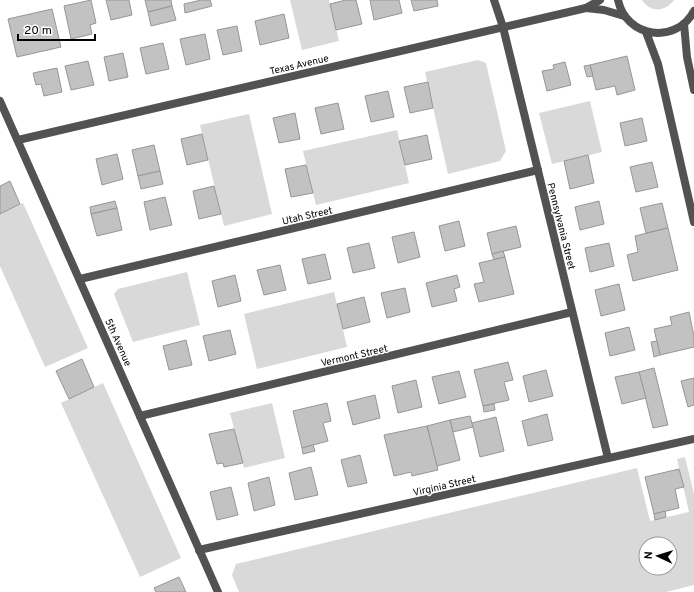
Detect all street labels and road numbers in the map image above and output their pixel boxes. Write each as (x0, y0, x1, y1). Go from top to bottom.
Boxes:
street label: Texas Avenue (269, 52, 330, 79)
street label: Pennsylvania Street (543, 181, 578, 271)
street label: Utah Street (281, 204, 334, 229)
street label: 5th Avenue (101, 317, 134, 368)
street label: Vermont Street (320, 342, 389, 370)
street label: Virginia Street (412, 473, 477, 500)

